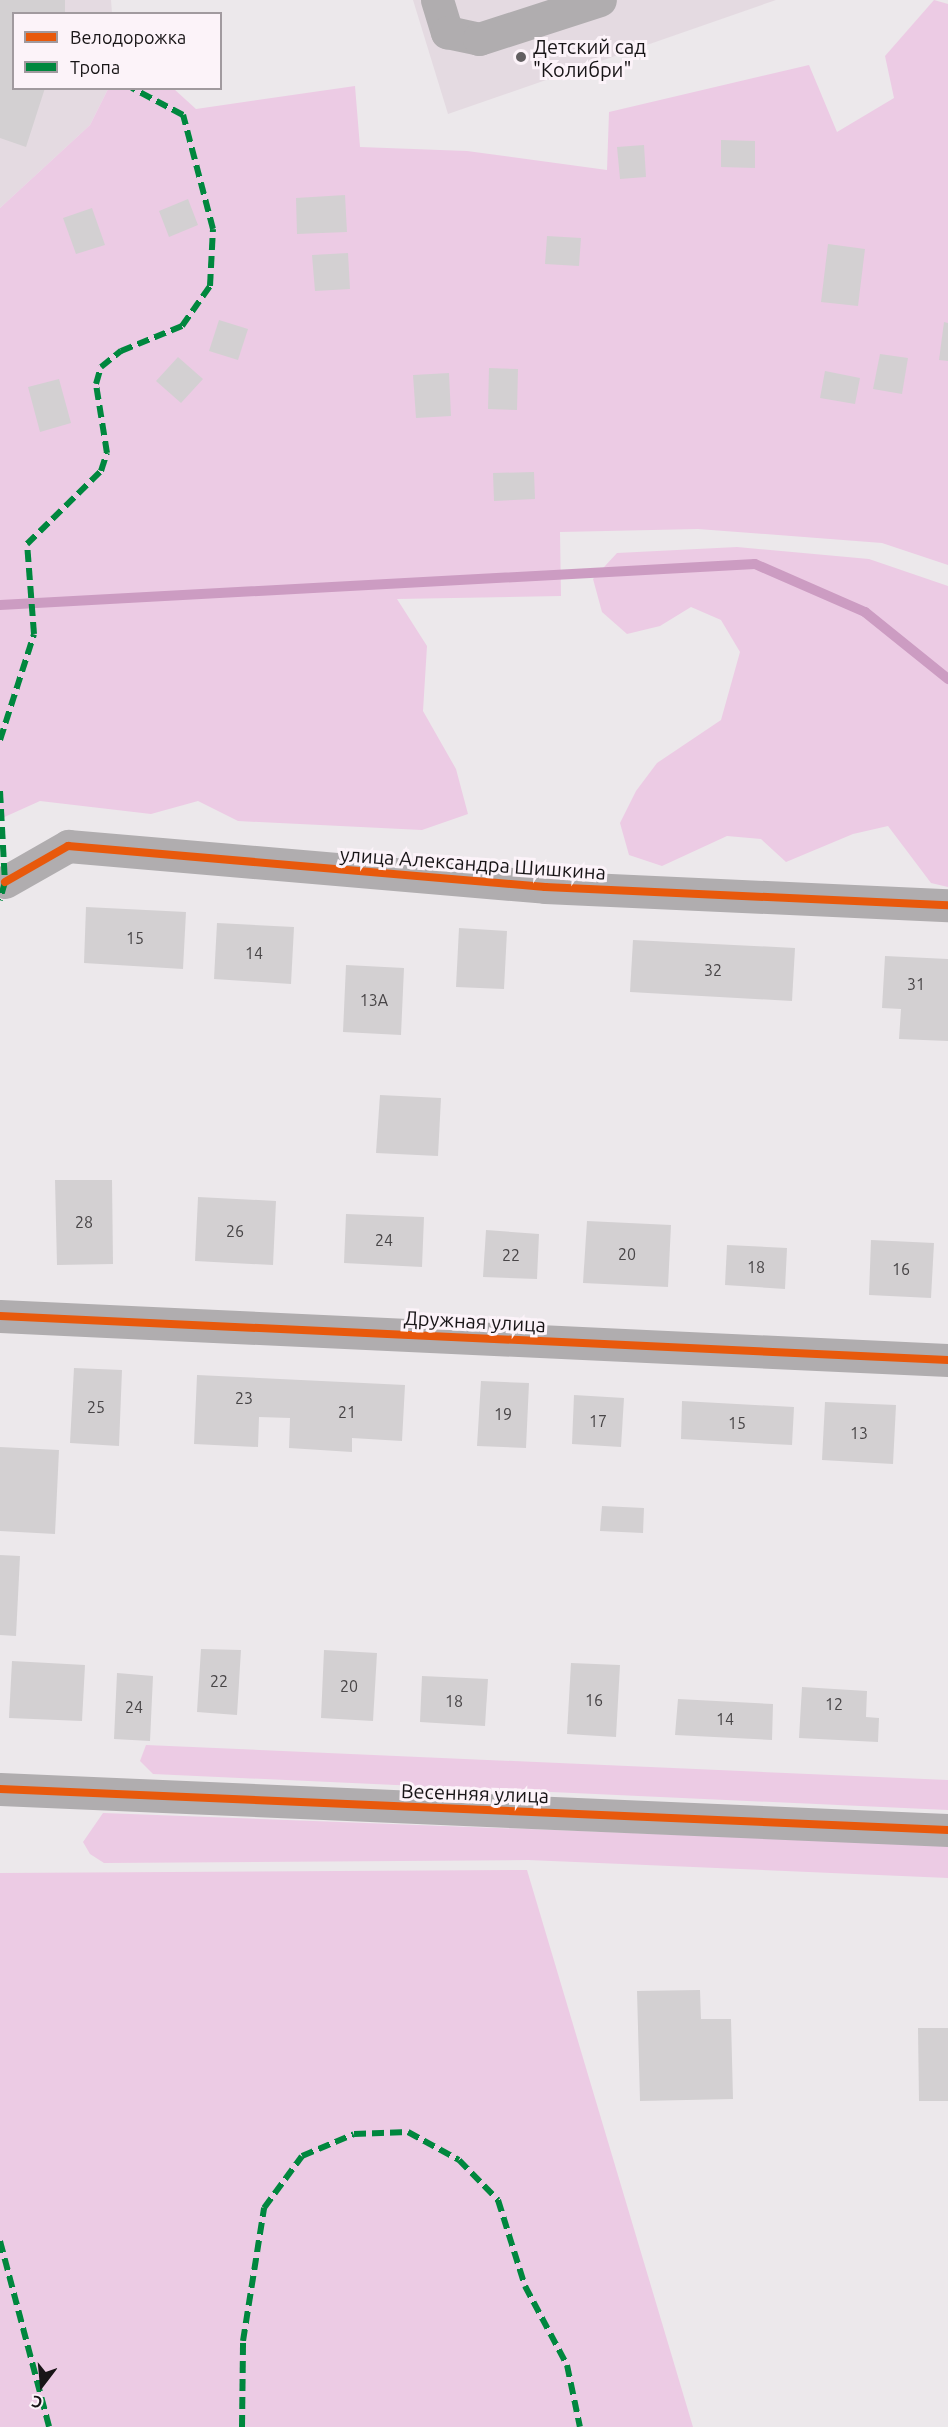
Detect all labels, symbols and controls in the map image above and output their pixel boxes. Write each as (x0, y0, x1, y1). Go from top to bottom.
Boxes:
legend (12, 12, 222, 90)
text: Велодорожка (70, 27, 186, 47)
place label: Детский сад "Колибри" (533, 34, 646, 81)
marker: Детский сад "Колибри" (514, 50, 528, 64)
text: Тропа (70, 57, 120, 77)
street label: улица Александра Шишкина (339, 842, 607, 884)
house number: 15 (126, 928, 144, 948)
house number: 14 (245, 943, 263, 963)
house number: 32 (704, 960, 722, 980)
house number: 31 (907, 974, 925, 994)
house number: 13А (360, 990, 388, 1010)
house number: 28 (75, 1212, 93, 1232)
house number: 26 (226, 1221, 244, 1241)
house number: 24 (375, 1230, 393, 1250)
house number: 20 (618, 1244, 636, 1264)
house number: 22 (502, 1245, 520, 1265)
house number: 18 (747, 1257, 765, 1277)
house number: 16 (892, 1259, 910, 1279)
street label: Дружная улица (403, 1305, 547, 1337)
house number: 23 (235, 1388, 253, 1408)
house number: 25 (87, 1397, 105, 1417)
house number: 21 (338, 1402, 356, 1422)
house number: 19 (494, 1404, 512, 1424)
house number: 17 (589, 1411, 607, 1431)
house number: 15 (728, 1413, 746, 1433)
house number: 13 (850, 1423, 868, 1443)
house number: 22 (210, 1671, 228, 1691)
house number: 20 (340, 1676, 358, 1696)
house number: 16 (585, 1690, 603, 1710)
house number: 18 (445, 1691, 463, 1711)
house number: 12 (825, 1694, 843, 1714)
house number: 24 (125, 1697, 143, 1717)
house number: 14 (716, 1709, 734, 1729)
street label: Весенняя улица (400, 1778, 550, 1808)
north arrow (12, 2355, 72, 2415)
text: С (30, 2392, 44, 2412)

